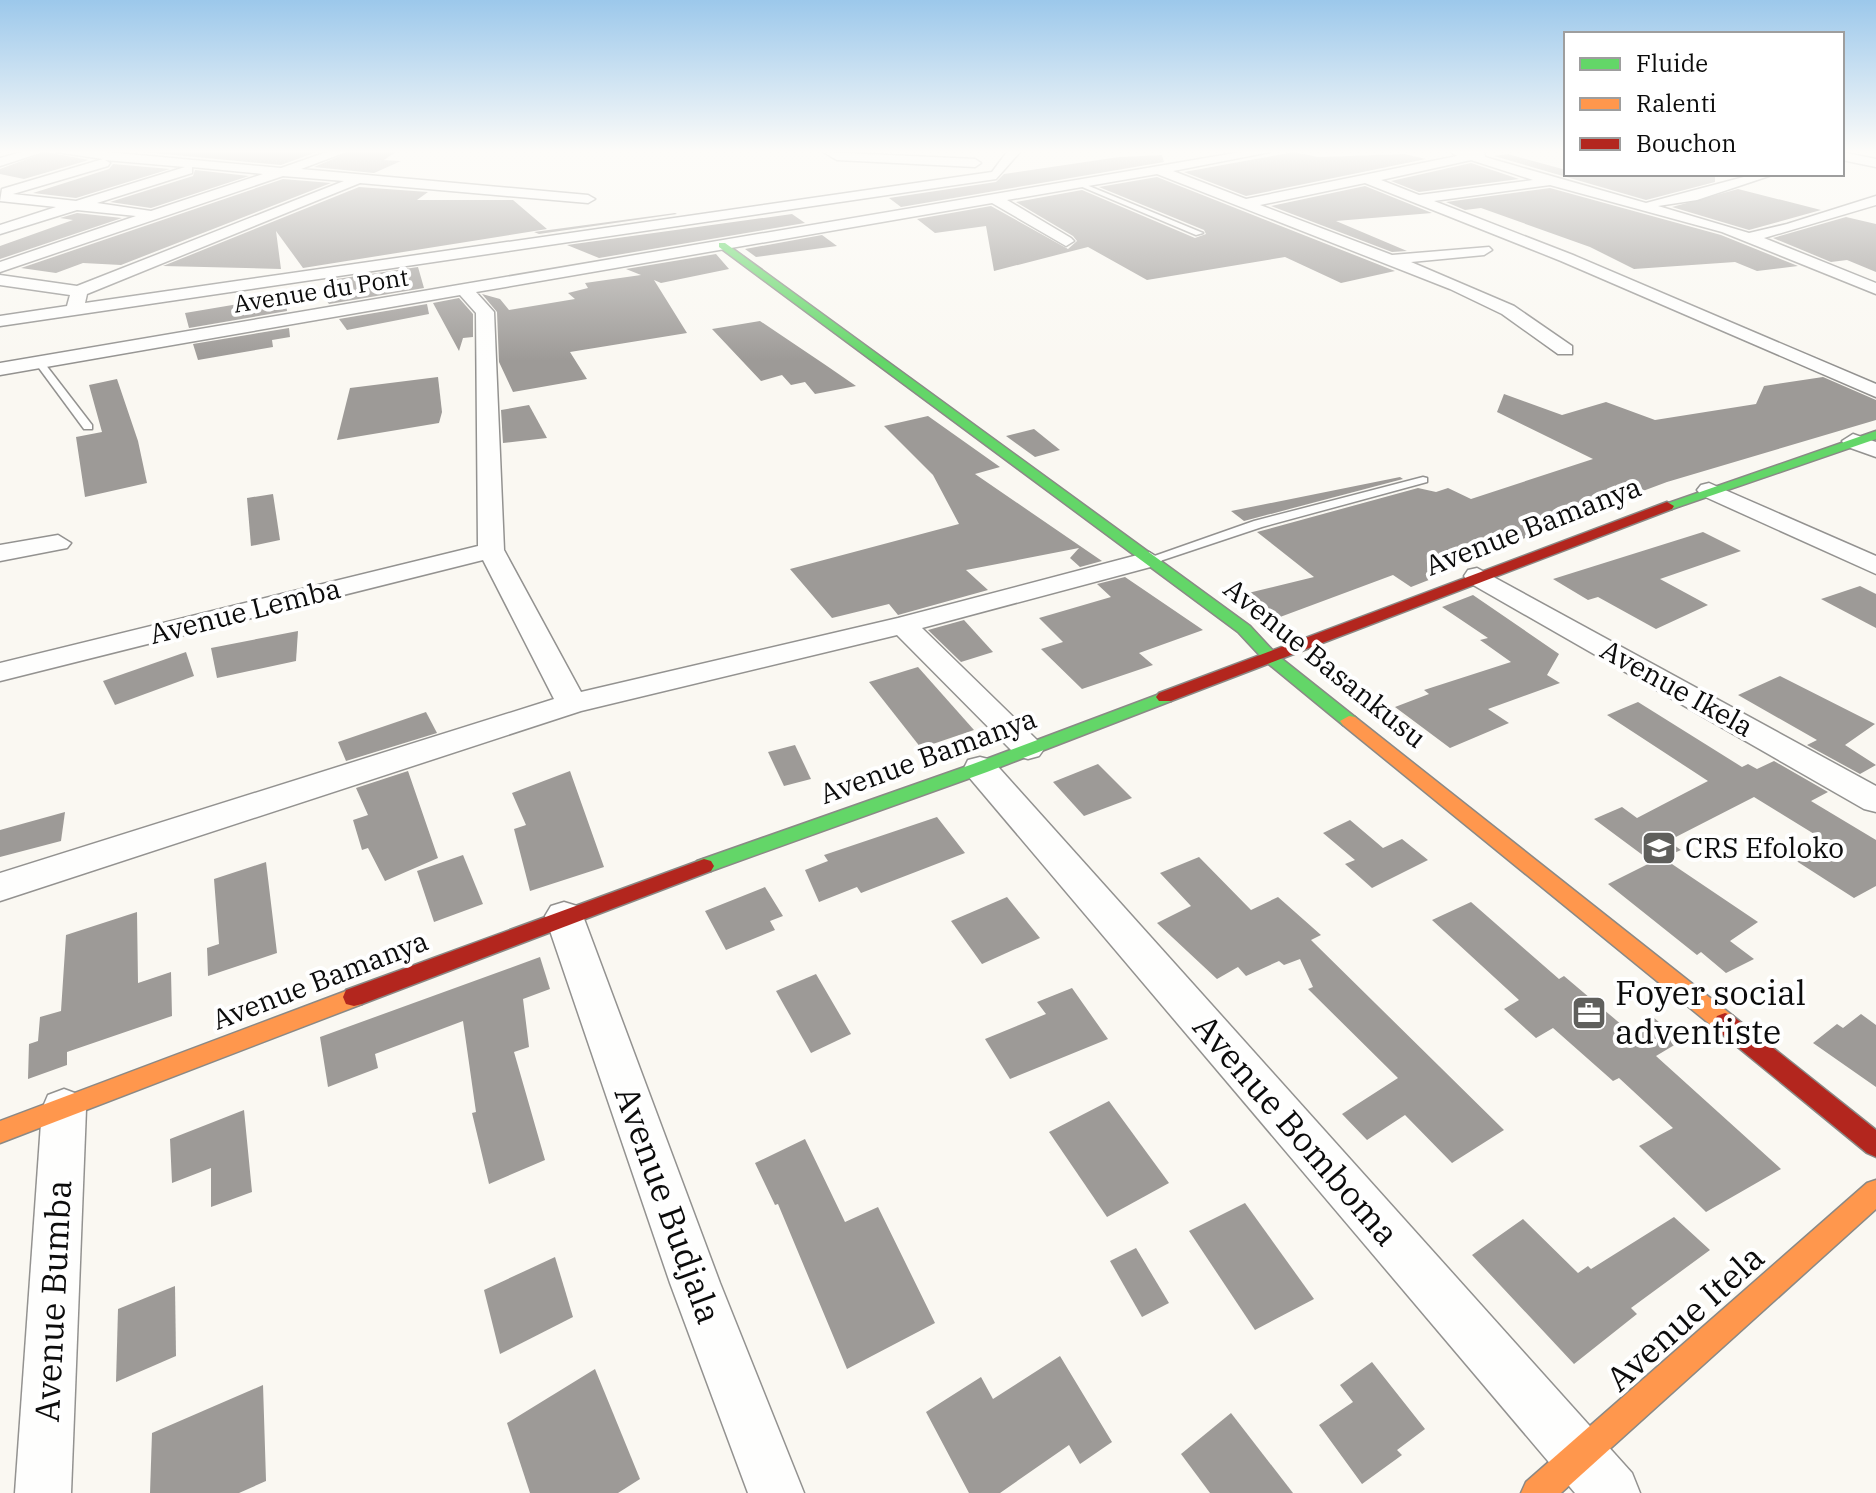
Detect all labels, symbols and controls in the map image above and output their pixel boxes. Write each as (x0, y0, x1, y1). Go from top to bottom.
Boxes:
legend (1564, 32, 1844, 176)
text: Fluide (1636, 47, 1708, 79)
text: Ralenti (1636, 87, 1717, 119)
text: Bouchon (1636, 127, 1737, 159)
street label: Avenue du Pont (231, 260, 411, 320)
street label: Avenue Bamanya (1420, 467, 1646, 584)
street label: Avenue Lemba (146, 569, 344, 652)
street label: Avenue Basankusu (1216, 570, 1434, 756)
street label: Avenue Ikela (1594, 630, 1760, 745)
street label: Avenue Bamanya (814, 699, 1041, 812)
school or university icon: CRS Efoloko (1640, 829, 1678, 867)
place label: CRS Efoloko (1685, 829, 1844, 866)
street label: Avenue Bamanya (207, 921, 433, 1038)
place label: Foyer social adventiste (1615, 970, 1806, 1053)
office icon: Foyer social adventiste (1570, 994, 1608, 1032)
street label: Avenue Bomboma (1184, 1005, 1409, 1254)
street label: Avenue Budjala (606, 1080, 732, 1329)
street label: Avenue Bumba (24, 1179, 80, 1423)
street label: Avenue Itela (1596, 1235, 1773, 1400)

